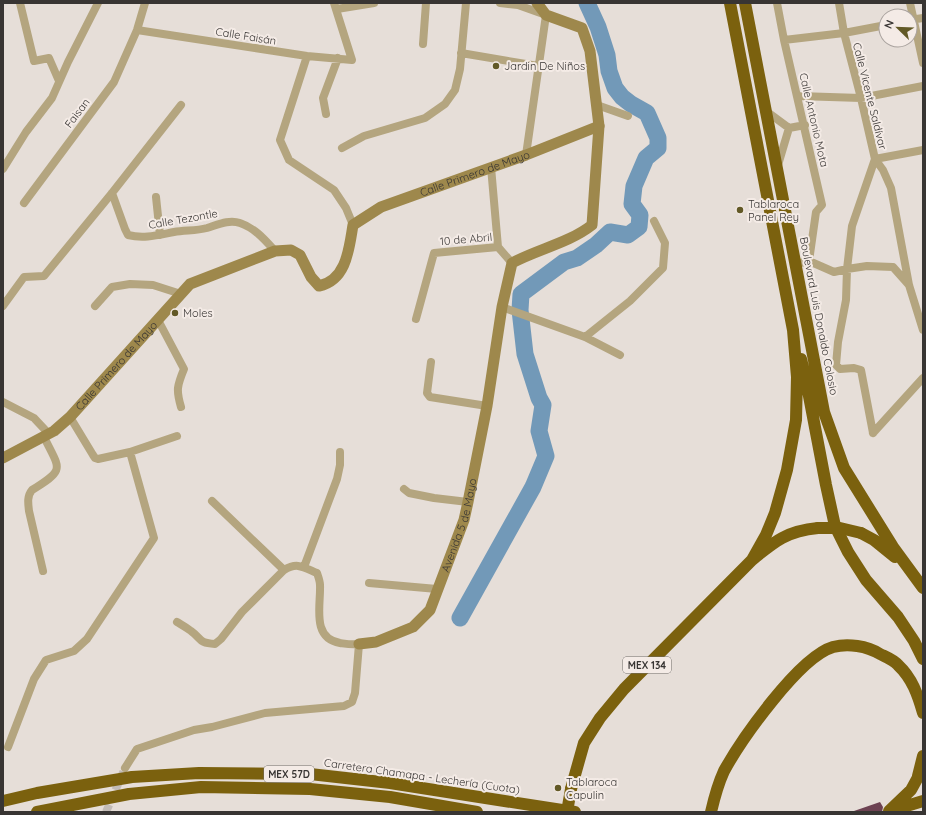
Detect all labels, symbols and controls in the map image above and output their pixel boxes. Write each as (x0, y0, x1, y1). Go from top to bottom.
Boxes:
north arrow (878, 8, 918, 48)
text: N (881, 18, 897, 31)
street label: Calle Faisán (215, 24, 277, 48)
street label: Calle Vicente Saldívar (850, 41, 890, 152)
place label: Jardin De Niños (504, 59, 585, 73)
marker: Jardin De Niños (491, 61, 501, 71)
street label: Calle Antonio Mota (796, 72, 832, 168)
street label: Faisan (61, 95, 93, 131)
street label: Calle Primero de Mayo (418, 147, 532, 199)
place label: Tablaroca Panel Rey (748, 197, 799, 224)
marker: Tablaroca Panel Rey (735, 205, 745, 215)
street label: Calle Tezontle (147, 206, 219, 232)
street label: 10 de Abril (439, 230, 493, 248)
street label: Boulevard Luis Donaldo Colosio (797, 236, 841, 397)
place label: Moles (183, 306, 213, 320)
marker: Moles (170, 308, 180, 318)
street label: Calle Primero de Mayo (72, 318, 160, 413)
street label: Avenida 5 de Mayo (438, 477, 480, 574)
road number: MEX 134 (623, 657, 671, 673)
street label: Carretera Chamapa - Lechería (Cuota) (323, 755, 521, 797)
road number: MEX 57D (264, 766, 314, 782)
place label: Tablaroca Capulin (566, 775, 617, 802)
marker: Tablaroca Capulin (553, 783, 563, 793)

